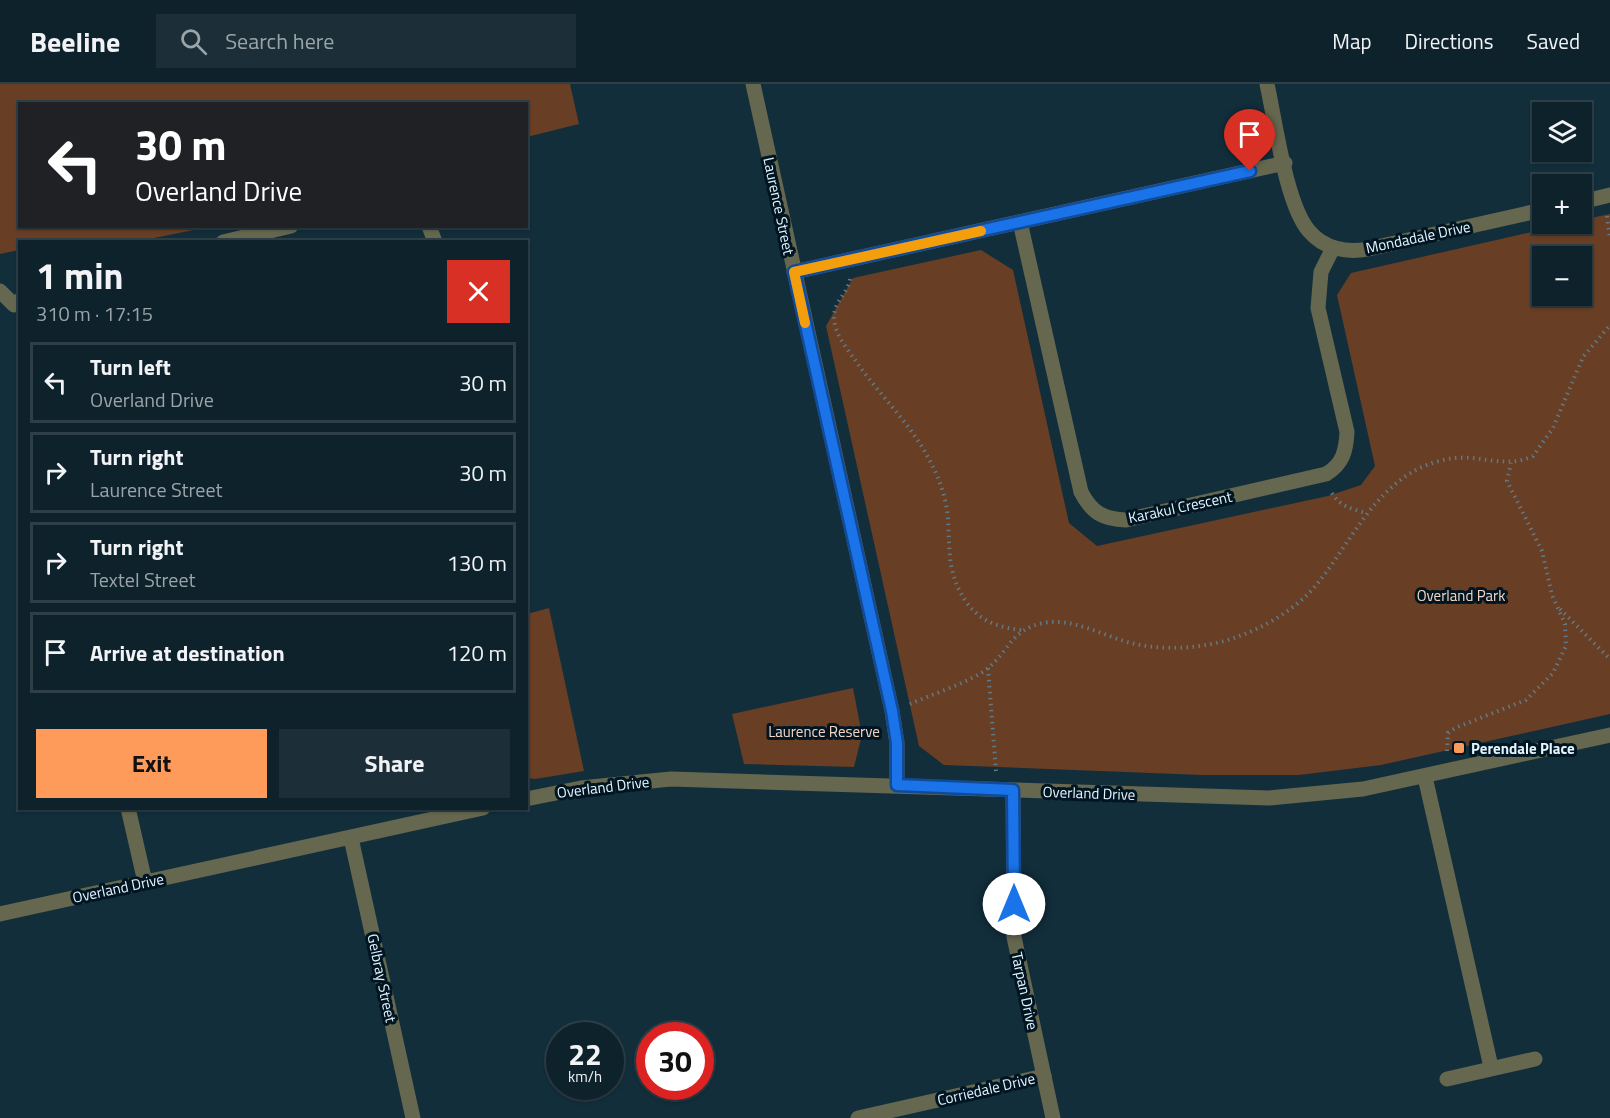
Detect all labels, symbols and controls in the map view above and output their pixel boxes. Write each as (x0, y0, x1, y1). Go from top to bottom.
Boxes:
search box (156, 14, 576, 68)
text: Beeline (30, 20, 120, 63)
text: Search here (225, 24, 334, 58)
icon: search (177, 25, 210, 58)
text: Map (1332, 25, 1372, 57)
text: Directions (1405, 25, 1494, 57)
text: Saved (1527, 25, 1580, 57)
map controls (1532, 102, 1592, 306)
button: layers (1532, 102, 1592, 162)
pin (1224, 109, 1275, 171)
text: 30 m (135, 112, 227, 176)
icon: arrive (1233, 118, 1266, 151)
icon: left (36, 126, 114, 204)
street label: Laurence Street (757, 155, 801, 258)
text: Overland Drive (135, 170, 302, 211)
button: + (1532, 174, 1592, 234)
street label: Mondadale Drive (1363, 215, 1473, 259)
button: − (1532, 246, 1592, 306)
text: 1 min (36, 248, 123, 303)
button: close (447, 260, 510, 323)
text: 310 m · 17:15 (36, 298, 153, 329)
text: Turn left (90, 350, 171, 384)
icon: left (39, 366, 72, 399)
text: 30 m (459, 366, 507, 400)
text: Overland Drive (90, 384, 214, 415)
text: Turn right (90, 440, 184, 474)
icon: right (39, 456, 72, 489)
text: 30 m (459, 456, 507, 490)
text: Laurence Street (90, 474, 222, 505)
street label: Karakul Crescent (1126, 485, 1235, 529)
text: Turn right (90, 530, 184, 564)
icon: right (39, 546, 72, 579)
text: 130 m (447, 546, 507, 580)
text: Textel Street (90, 564, 195, 595)
park label: Overland Park (1417, 584, 1505, 607)
icon: arrive (39, 636, 72, 669)
text: Arrive at destination (90, 636, 285, 670)
text: 120 m (447, 636, 507, 670)
park label: Laurence Reserve (768, 720, 880, 743)
button: Exit (36, 729, 267, 798)
button: Share (279, 729, 510, 798)
place label: Perendale Place (1471, 737, 1575, 760)
marker: Perendale Place (1452, 741, 1466, 755)
street label: Overland Drive (556, 770, 650, 804)
street label: Overland Drive (1042, 780, 1136, 806)
street label: Overland Drive (70, 867, 166, 909)
position arrow (982, 872, 1046, 936)
street label: Gelbray Street (361, 932, 403, 1025)
street label: Tarpan Drive (1006, 950, 1044, 1032)
speed limit sign: 30 (636, 1022, 714, 1100)
text: 22 (568, 1031, 602, 1077)
text: km/h (568, 1065, 602, 1088)
street label: Corriedale Drive (935, 1067, 1037, 1111)

